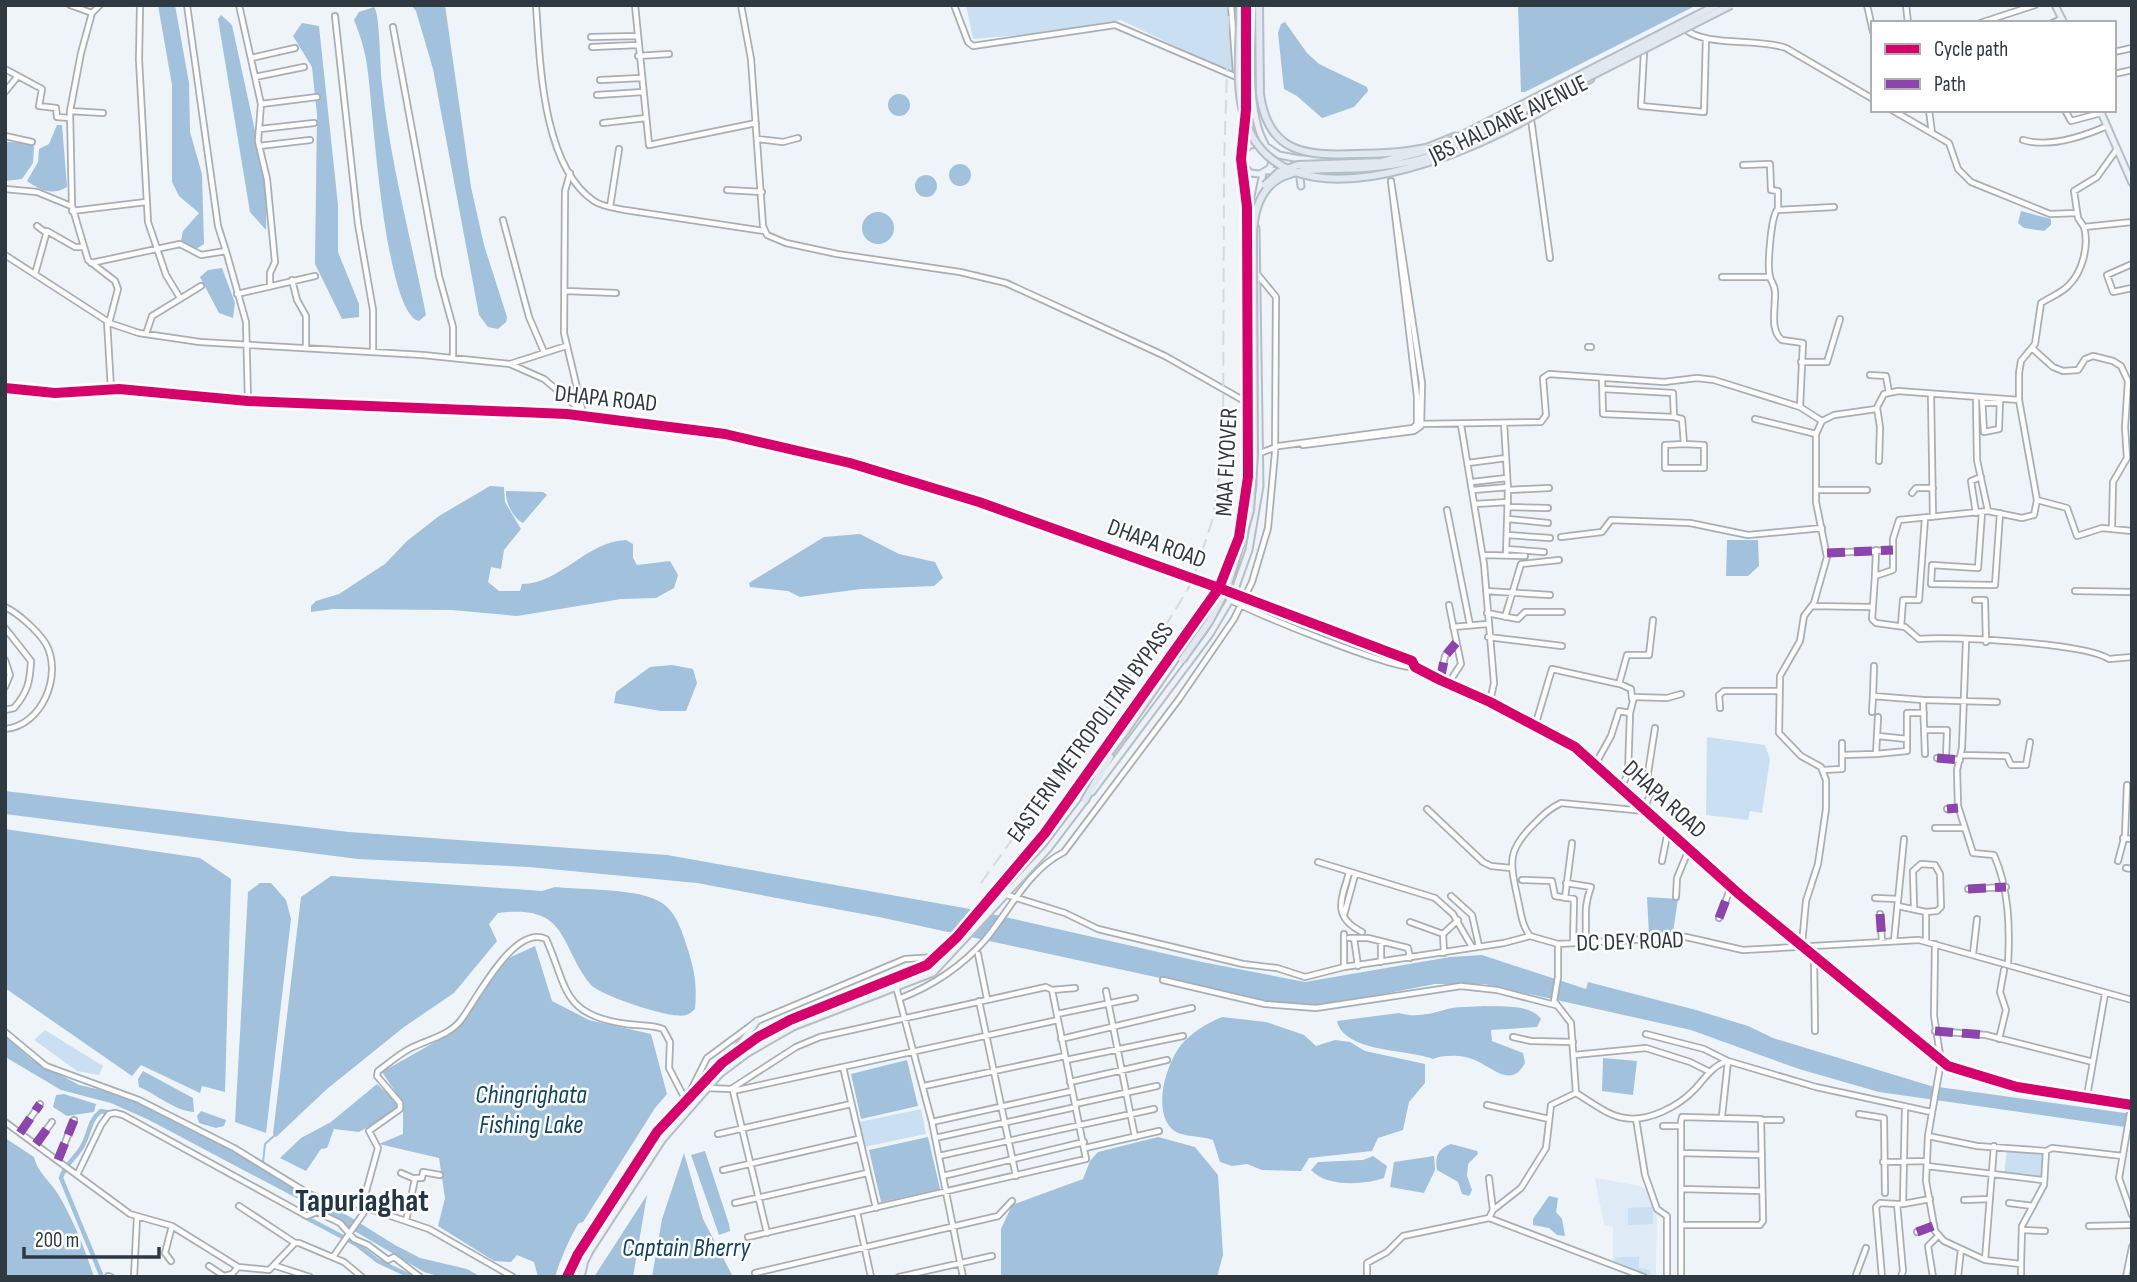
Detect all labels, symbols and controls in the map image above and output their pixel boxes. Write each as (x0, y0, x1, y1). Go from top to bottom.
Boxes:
legend (1871, 21, 2116, 112)
text: Cycle path (1934, 37, 2008, 62)
street label: JBS HALDANE AVENUE (1423, 68, 1592, 171)
text: Path (1934, 72, 1966, 97)
street label: DHAPA ROAD (553, 379, 659, 418)
street label: MAA FLYOVER (1209, 407, 1244, 517)
street label: DHAPA ROAD (1104, 512, 1210, 575)
street label: EASTERN METROPOLITAN BYPASS (1001, 617, 1180, 848)
street label: DHAPA ROAD (1617, 754, 1713, 844)
street label: DC DEY ROAD (1576, 925, 1684, 958)
water label: Chingrighata Fishing Lake (475, 1080, 587, 1141)
district label: Tapuriaghat (295, 1182, 429, 1221)
scale bar (24, 1216, 159, 1260)
text: 200 m (35, 1228, 79, 1253)
water label: Captain Bherry (622, 1233, 751, 1264)

